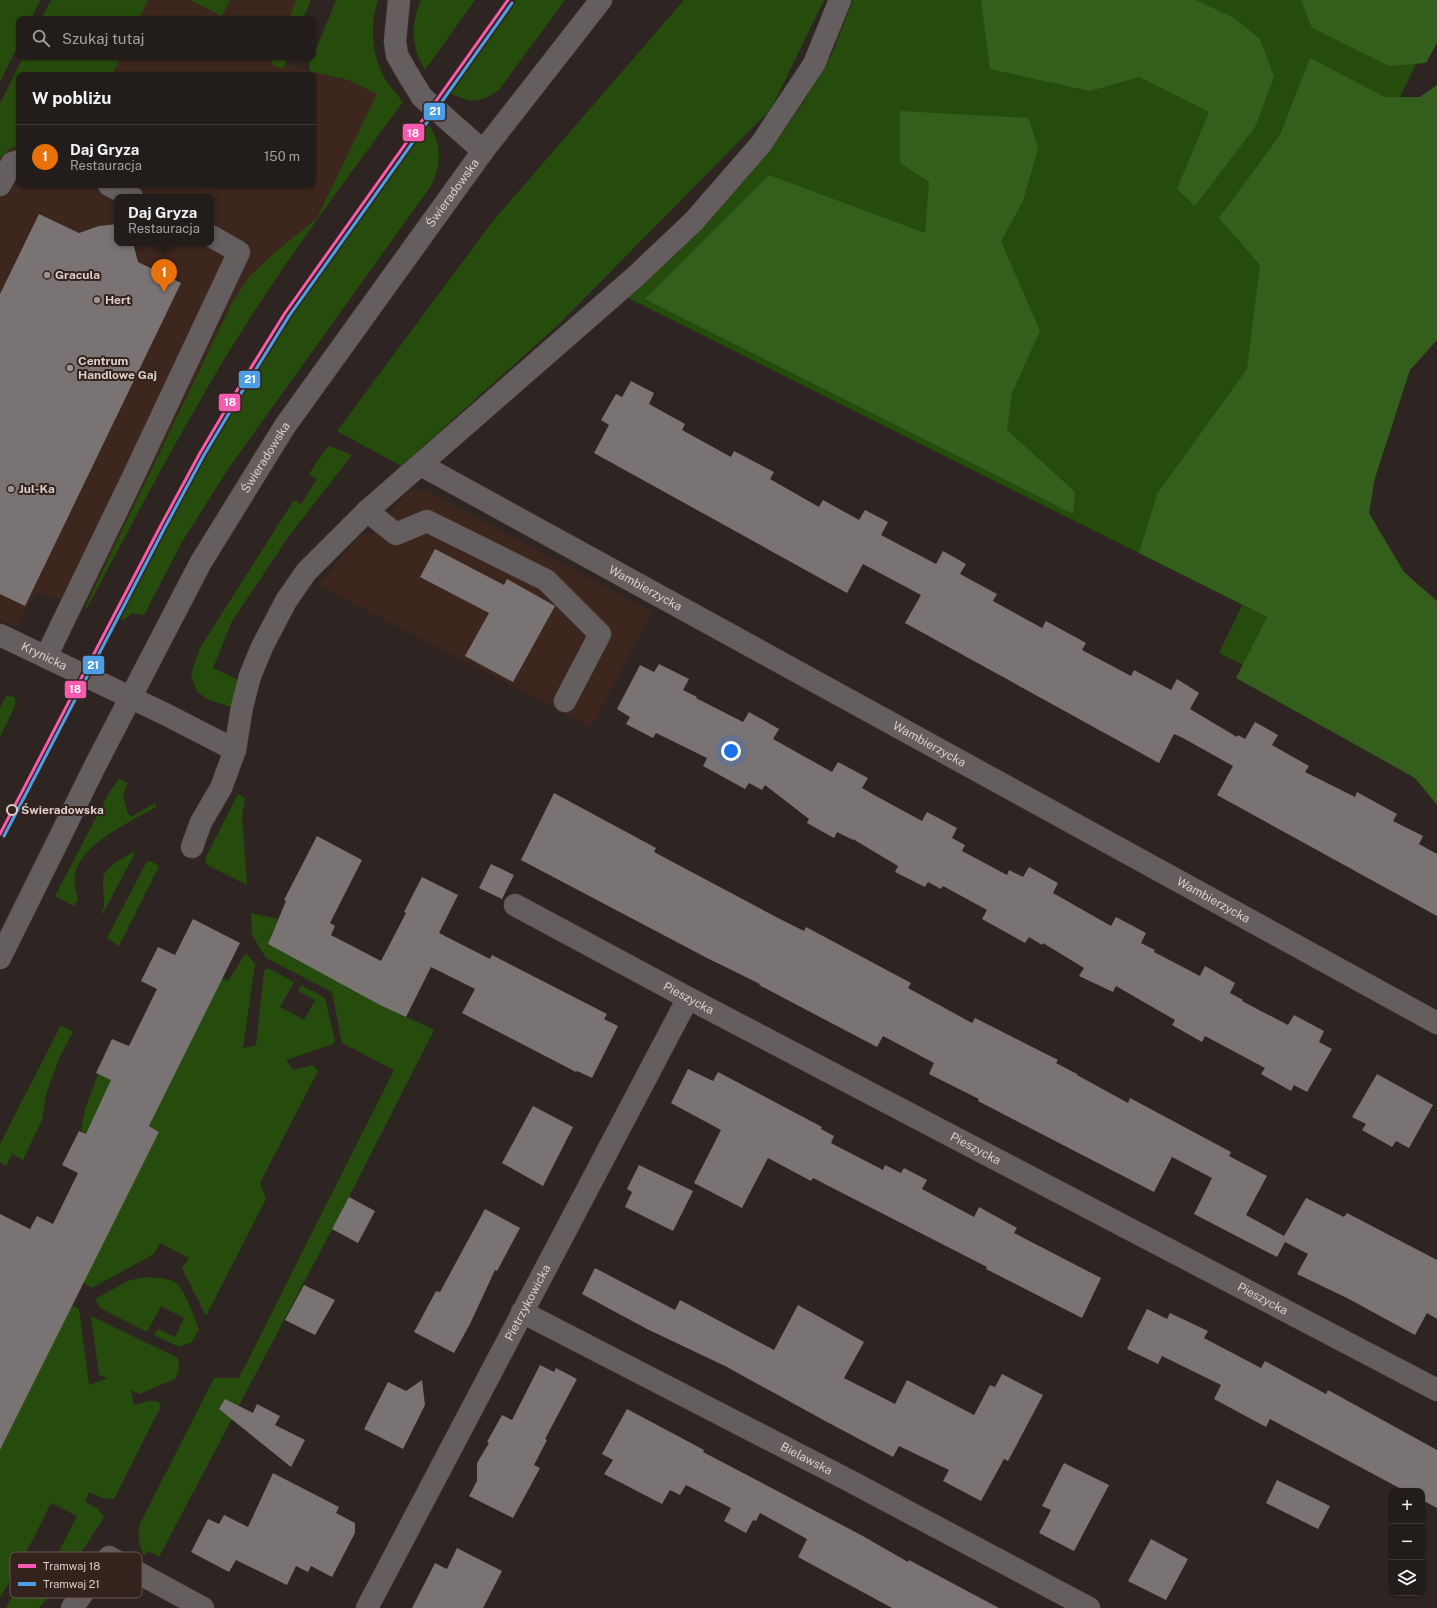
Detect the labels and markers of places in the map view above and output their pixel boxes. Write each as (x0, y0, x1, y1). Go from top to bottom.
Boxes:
pin: 1 (151, 259, 177, 292)
place label: Gracula (55, 268, 100, 282)
marker: Gracula (42, 270, 52, 280)
place label: Hert (105, 293, 131, 307)
marker: Hert (92, 295, 102, 305)
place label: Centrum Handlowe Gaj (78, 354, 157, 382)
marker: Centrum Handlowe Gaj (65, 363, 75, 373)
place label: Jul-Ka (19, 482, 55, 496)
marker: Jul-Ka (6, 484, 16, 494)
place label: Świeradowska (21, 803, 104, 817)
marker: Świeradowska (6, 804, 18, 816)

